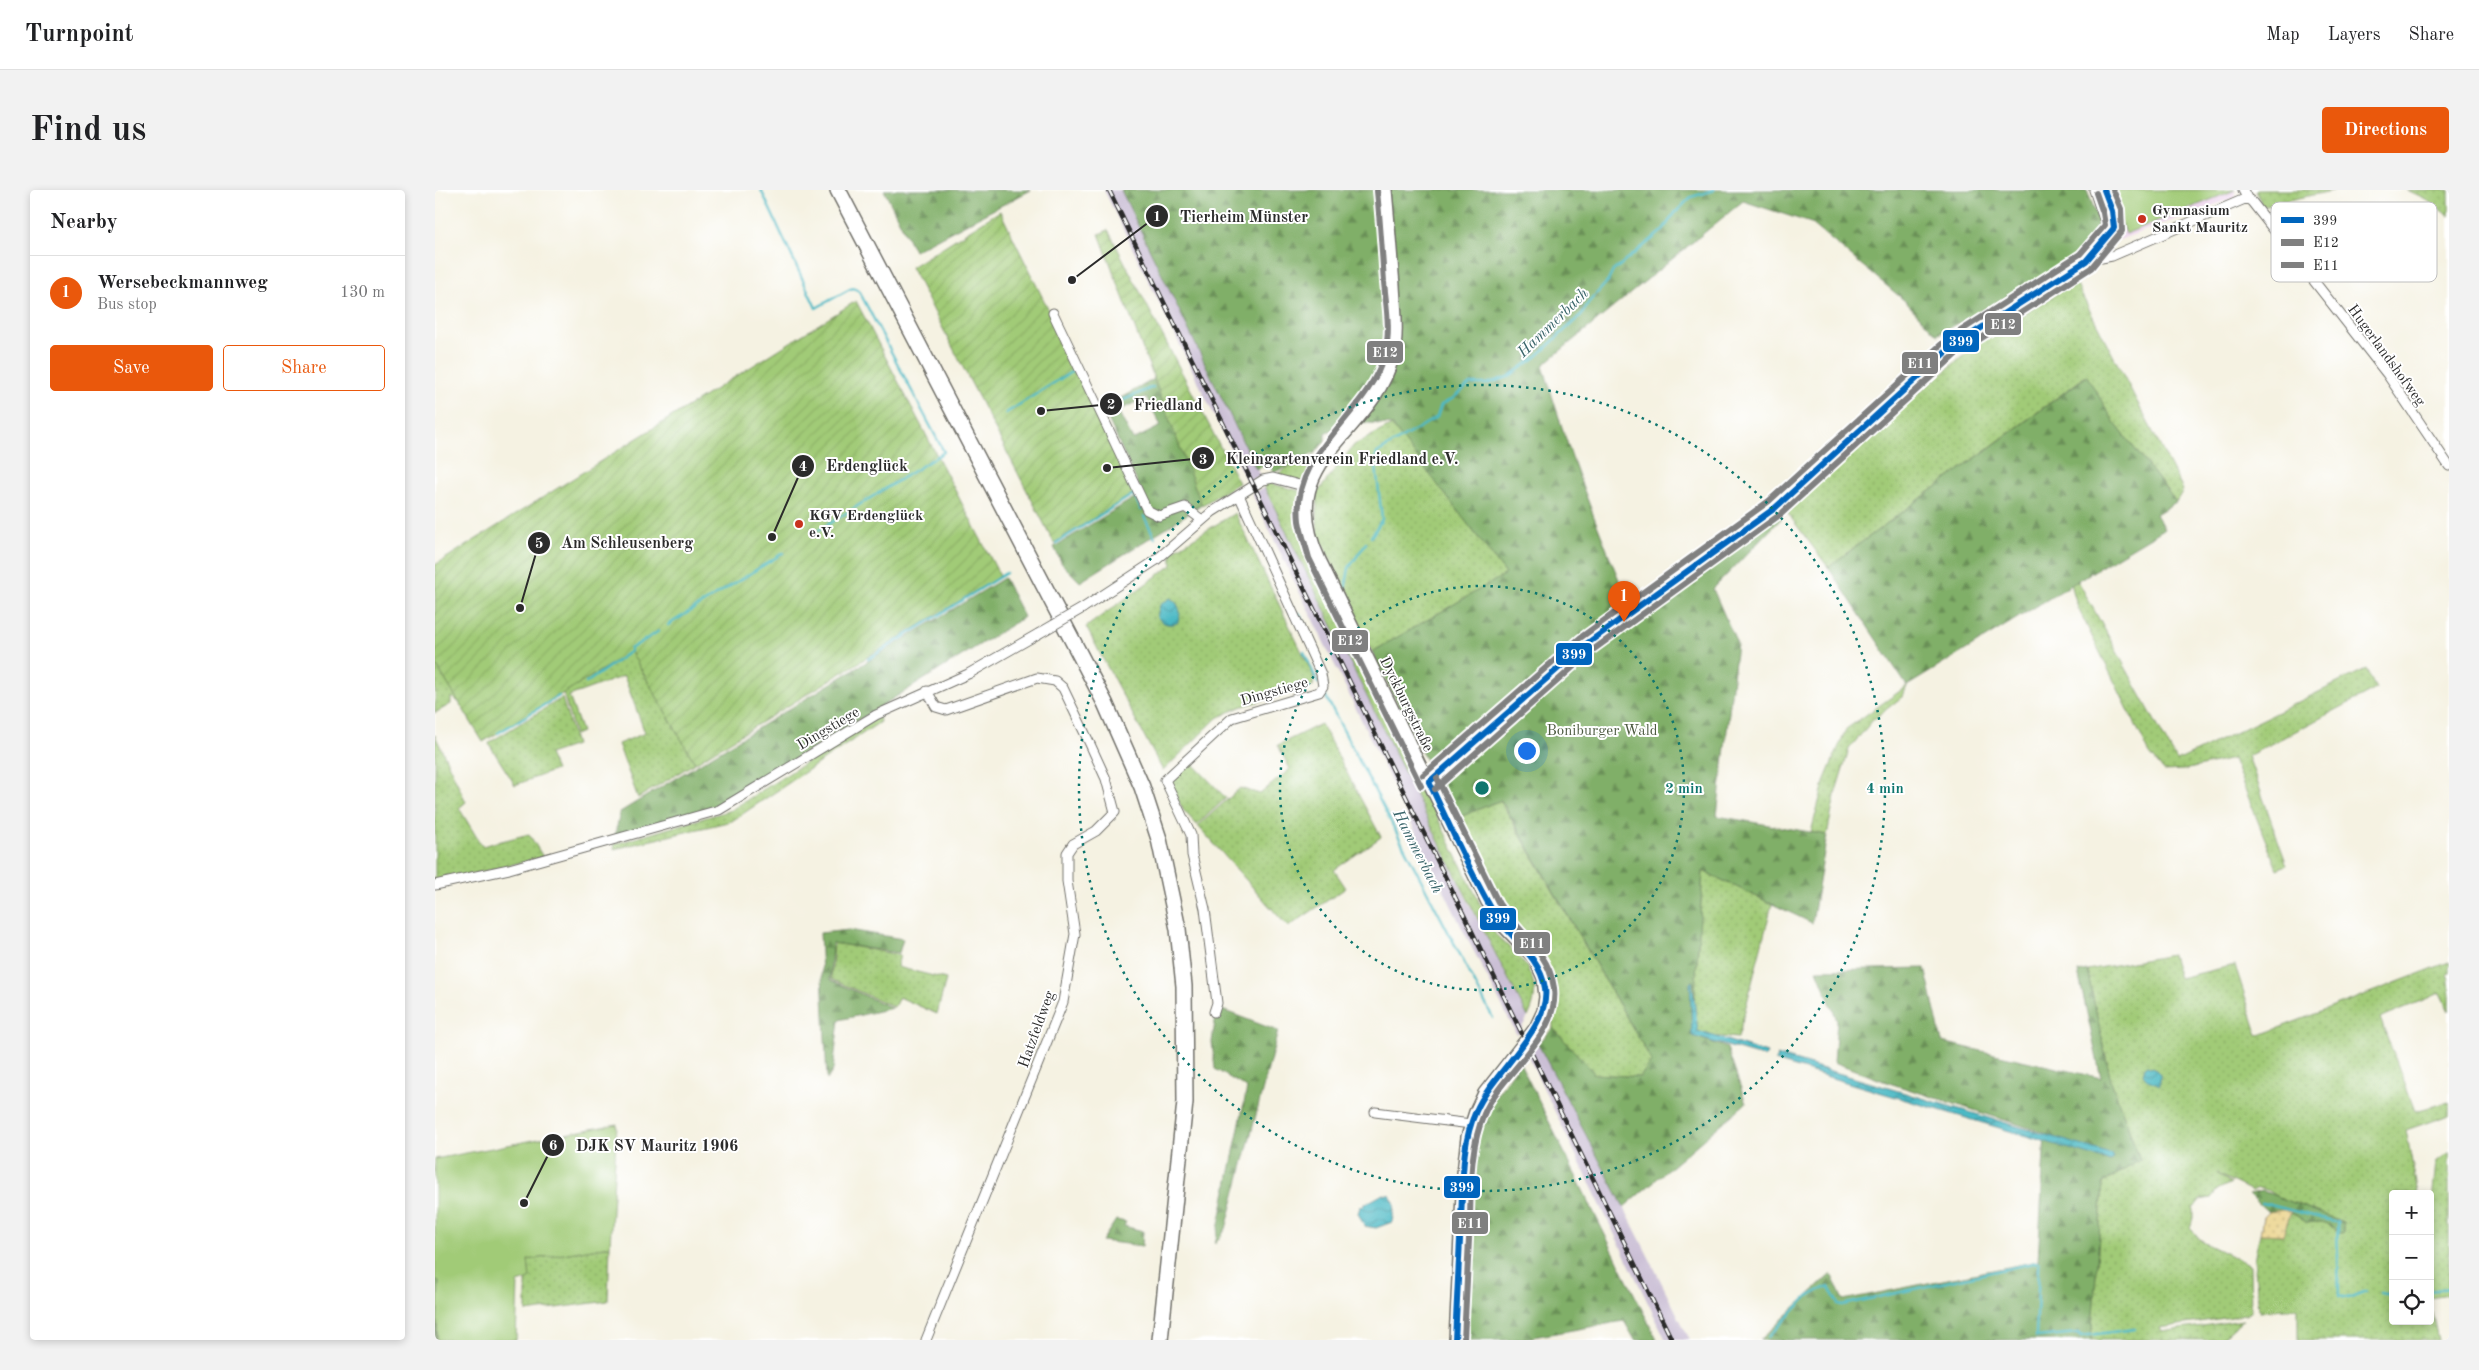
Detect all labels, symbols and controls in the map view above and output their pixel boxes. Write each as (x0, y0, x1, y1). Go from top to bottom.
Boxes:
text: Turnpoint (25, 23, 133, 47)
text: Map (2266, 26, 2300, 44)
text: Layers (2328, 26, 2380, 44)
text: Share (2408, 26, 2454, 44)
button: Directions (2322, 107, 2449, 153)
text: Find us (30, 113, 146, 148)
callout: Tierheim Münster (1145, 201, 1318, 232)
legend (2271, 202, 2437, 282)
place label: Gymnasium Sankt Mauritz (2152, 204, 2248, 236)
text: 1 (1153, 210, 1161, 225)
text: Tierheim Münster (1180, 210, 1308, 226)
text: Nearby (50, 212, 118, 233)
marker: Gymnasium Sankt Mauritz (2136, 213, 2148, 225)
text: 399 (2313, 214, 2337, 228)
text: E12 (2313, 236, 2339, 250)
text: E11 (2313, 259, 2339, 273)
text: Wersebeckmannweg (97, 274, 268, 293)
text: 1 (61, 285, 71, 301)
text: 130 m (340, 285, 385, 301)
water label: Hammerbach (1514, 286, 1592, 362)
text: Bus stop (97, 297, 157, 313)
street label: Hugerlandshofweg (2344, 302, 2428, 409)
line badge: E12 (1984, 312, 2022, 336)
text: E12 (1990, 318, 2016, 332)
line badge: 399 (1942, 329, 1980, 353)
text: 399 (1949, 335, 1973, 349)
line badge: E12 (1366, 340, 1404, 364)
button: Save (50, 345, 213, 391)
button: Share (223, 345, 385, 391)
text: E12 (1372, 346, 1398, 360)
line badge: E11 (1901, 351, 1939, 375)
text: E11 (1907, 357, 1933, 371)
callout: Friedland (1099, 389, 1213, 420)
text: 2 (1107, 398, 1115, 413)
text: Friedland (1133, 398, 1203, 414)
callout: Kleingartenverein Friedland e.V. (1190, 443, 1468, 474)
callout: Erdenglück (791, 450, 918, 481)
text: Kleingartenverein Friedland e.V. (1226, 452, 1458, 468)
text: 3 (1199, 453, 1207, 468)
text: Erdenglück (826, 459, 908, 475)
text: 4 (799, 460, 807, 475)
place label: KGV Erdenglück e.V. (809, 509, 924, 541)
marker: KGV Erdenglück e.V. (793, 518, 805, 530)
callout: Am Schleusenberg (526, 527, 703, 558)
text: Am Schleusenberg (561, 536, 693, 552)
text: 5 (535, 537, 543, 552)
pin: 1 (1608, 581, 1640, 622)
line badge: E12 (1331, 629, 1369, 653)
text: E12 (1337, 634, 1363, 648)
line badge: 399 (1555, 642, 1593, 666)
text: 399 (1562, 648, 1586, 662)
street label: Dyckburgstraße (1376, 655, 1435, 754)
street label: Dingstiege (1239, 676, 1310, 709)
street label: Dingstiege (795, 705, 863, 754)
park label: Boniburger Wald (1546, 724, 1658, 739)
your location (1514, 738, 1540, 764)
centre of rings (1473, 779, 1491, 797)
text: 2 min (1665, 782, 1703, 797)
text: 4 min (1866, 782, 1904, 797)
water label: Hammerbach (1389, 806, 1445, 896)
line badge: 399 (1479, 907, 1517, 931)
text: 399 (1486, 912, 1510, 926)
line badge: E11 (1513, 931, 1551, 955)
text: E11 (1519, 937, 1545, 951)
street label: Hatzfeldweg (1017, 989, 1058, 1070)
callout: DJK SV Mauritz 1906 (541, 1130, 748, 1161)
text: 6 (549, 1139, 558, 1154)
text: DJK SV Mauritz 1906 (576, 1139, 738, 1155)
line badge: 399 (1443, 1175, 1481, 1199)
text: 399 (1450, 1181, 1474, 1195)
map controls (2389, 1190, 2434, 1325)
button: + (2389, 1190, 2434, 1235)
line badge: E11 (1451, 1211, 1489, 1235)
text: E11 (1457, 1217, 1483, 1231)
button: − (2389, 1235, 2434, 1280)
button: locate (2389, 1280, 2434, 1325)

